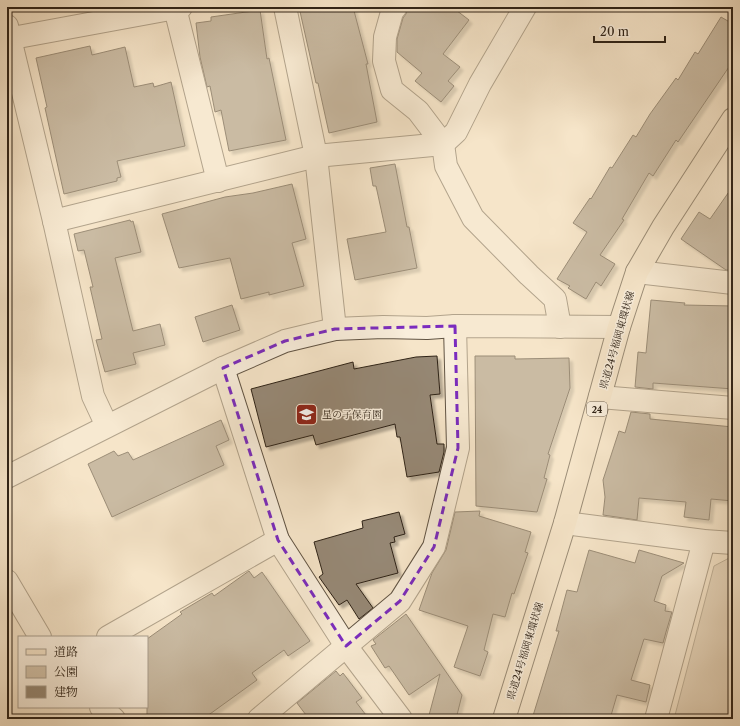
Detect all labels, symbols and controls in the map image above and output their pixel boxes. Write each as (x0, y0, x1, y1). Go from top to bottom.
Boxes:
scale bar (594, 18, 665, 44)
text: 20 m (600, 24, 629, 39)
street label: 県道24号福岡東環状線 (597, 289, 637, 391)
school or university icon: 星の子保育園 (294, 401, 320, 427)
road number: 24 (587, 402, 607, 416)
place label: 星の子保育園 (322, 408, 382, 421)
street label: 県道24号福岡東環状線 (504, 601, 546, 701)
legend (18, 636, 148, 708)
text: 道路 (54, 644, 78, 659)
text: 公園 (54, 664, 78, 679)
text: 建物 (54, 684, 78, 699)

